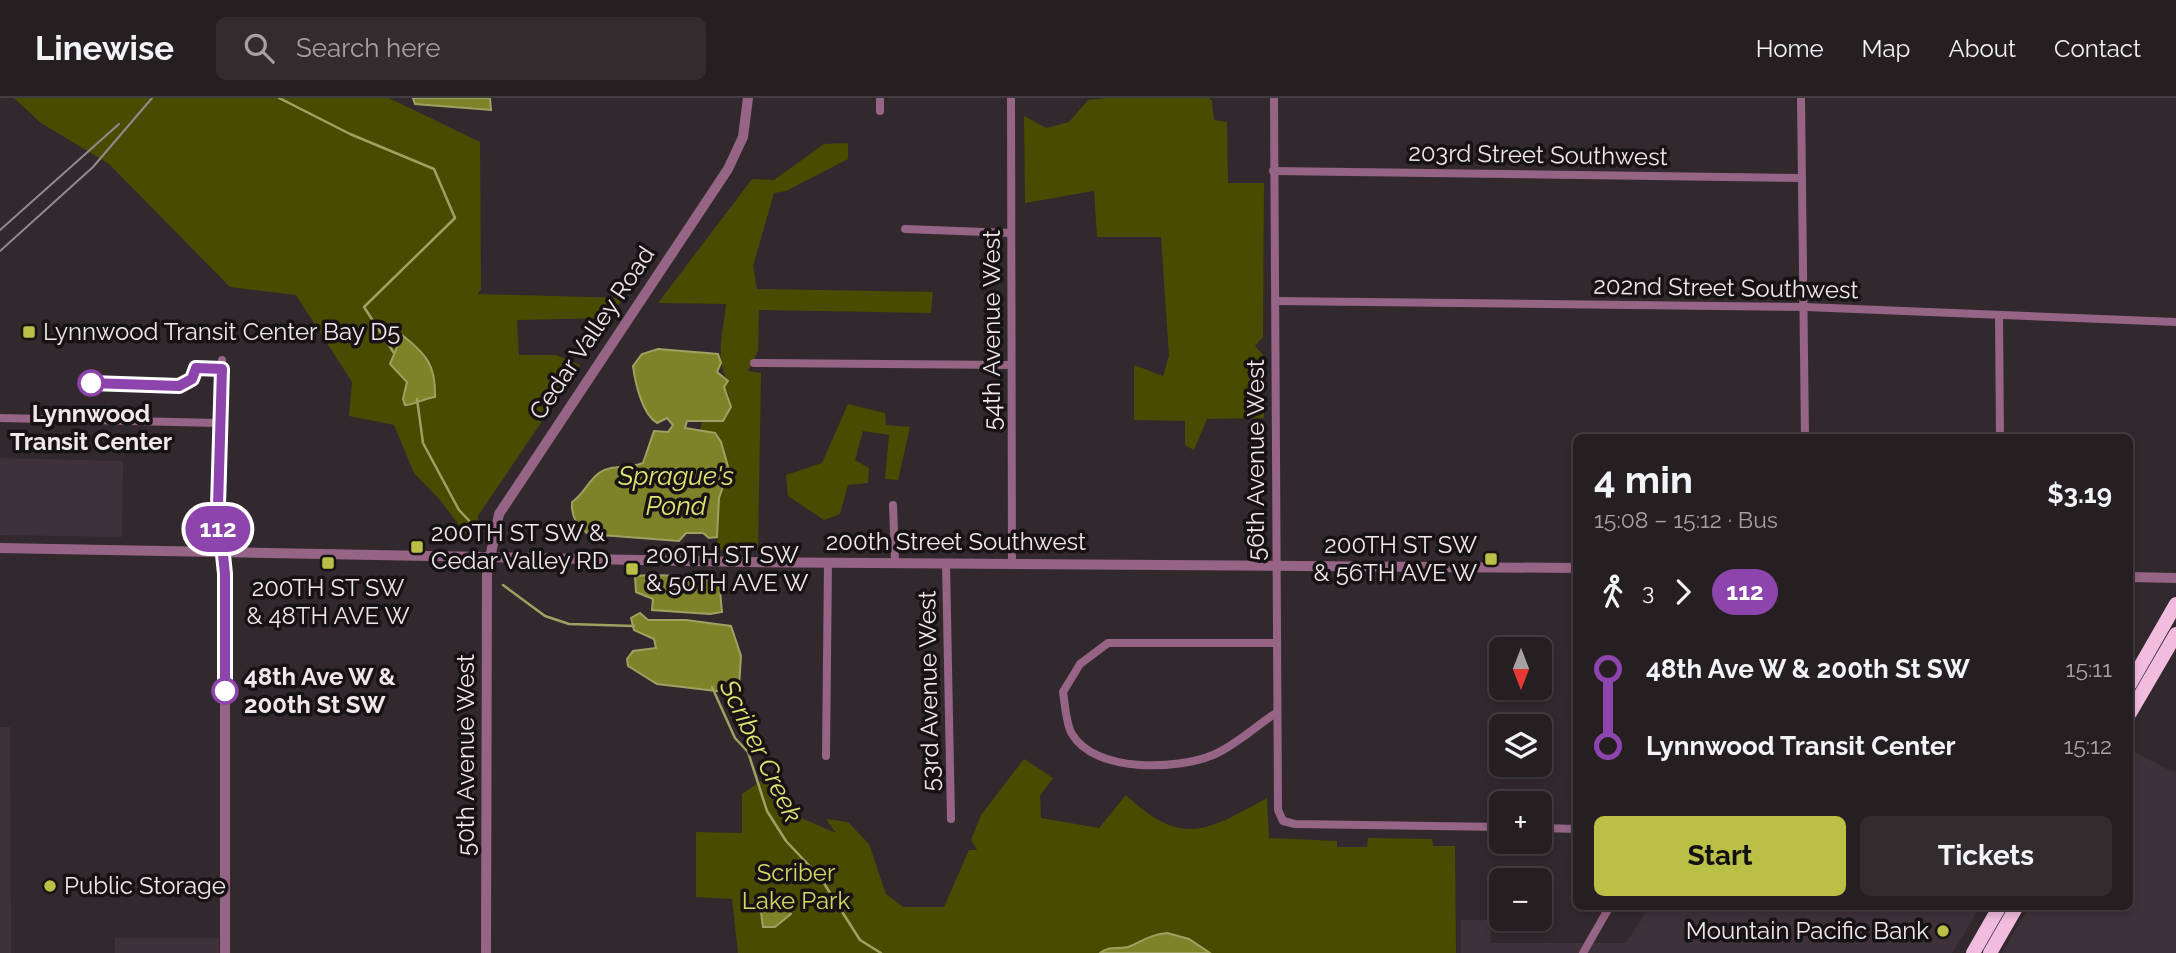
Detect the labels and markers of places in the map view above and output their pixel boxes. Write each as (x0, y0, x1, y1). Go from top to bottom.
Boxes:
place label: Lynnwood Transit Center Bay D5 (43, 317, 400, 346)
marker: Lynnwood Transit Center Bay D5 (21, 324, 37, 340)
marker: Lynnwood Transit Center (78, 370, 104, 396)
place label: Lynnwood Transit Center (10, 399, 172, 456)
place label: 200TH ST SW & Cedar Valley RD (431, 518, 609, 575)
place label: 200TH ST SW & 56TH AVE W (1314, 530, 1477, 587)
marker: 200TH ST SW & Cedar Valley RD (409, 539, 425, 555)
place label: 200TH ST SW & 50TH AVE W (646, 540, 808, 597)
marker: 200TH ST SW & 56TH AVE W (1483, 551, 1499, 567)
marker: 200TH ST SW & 48TH AVE W (320, 555, 336, 571)
marker: 200TH ST SW & 50TH AVE W (624, 561, 640, 577)
place label: 200TH ST SW & 48TH AVE W (246, 573, 410, 630)
place label: 48th Ave W & 200th St SW (244, 662, 397, 719)
marker: 48th Ave W & 200th St SW (212, 678, 238, 704)
place label: Public Storage (64, 871, 226, 900)
marker: Public Storage (42, 878, 58, 894)
place label: Mountain Pacific Bank (1686, 916, 1929, 945)
marker: Mountain Pacific Bank (1935, 923, 1951, 939)

